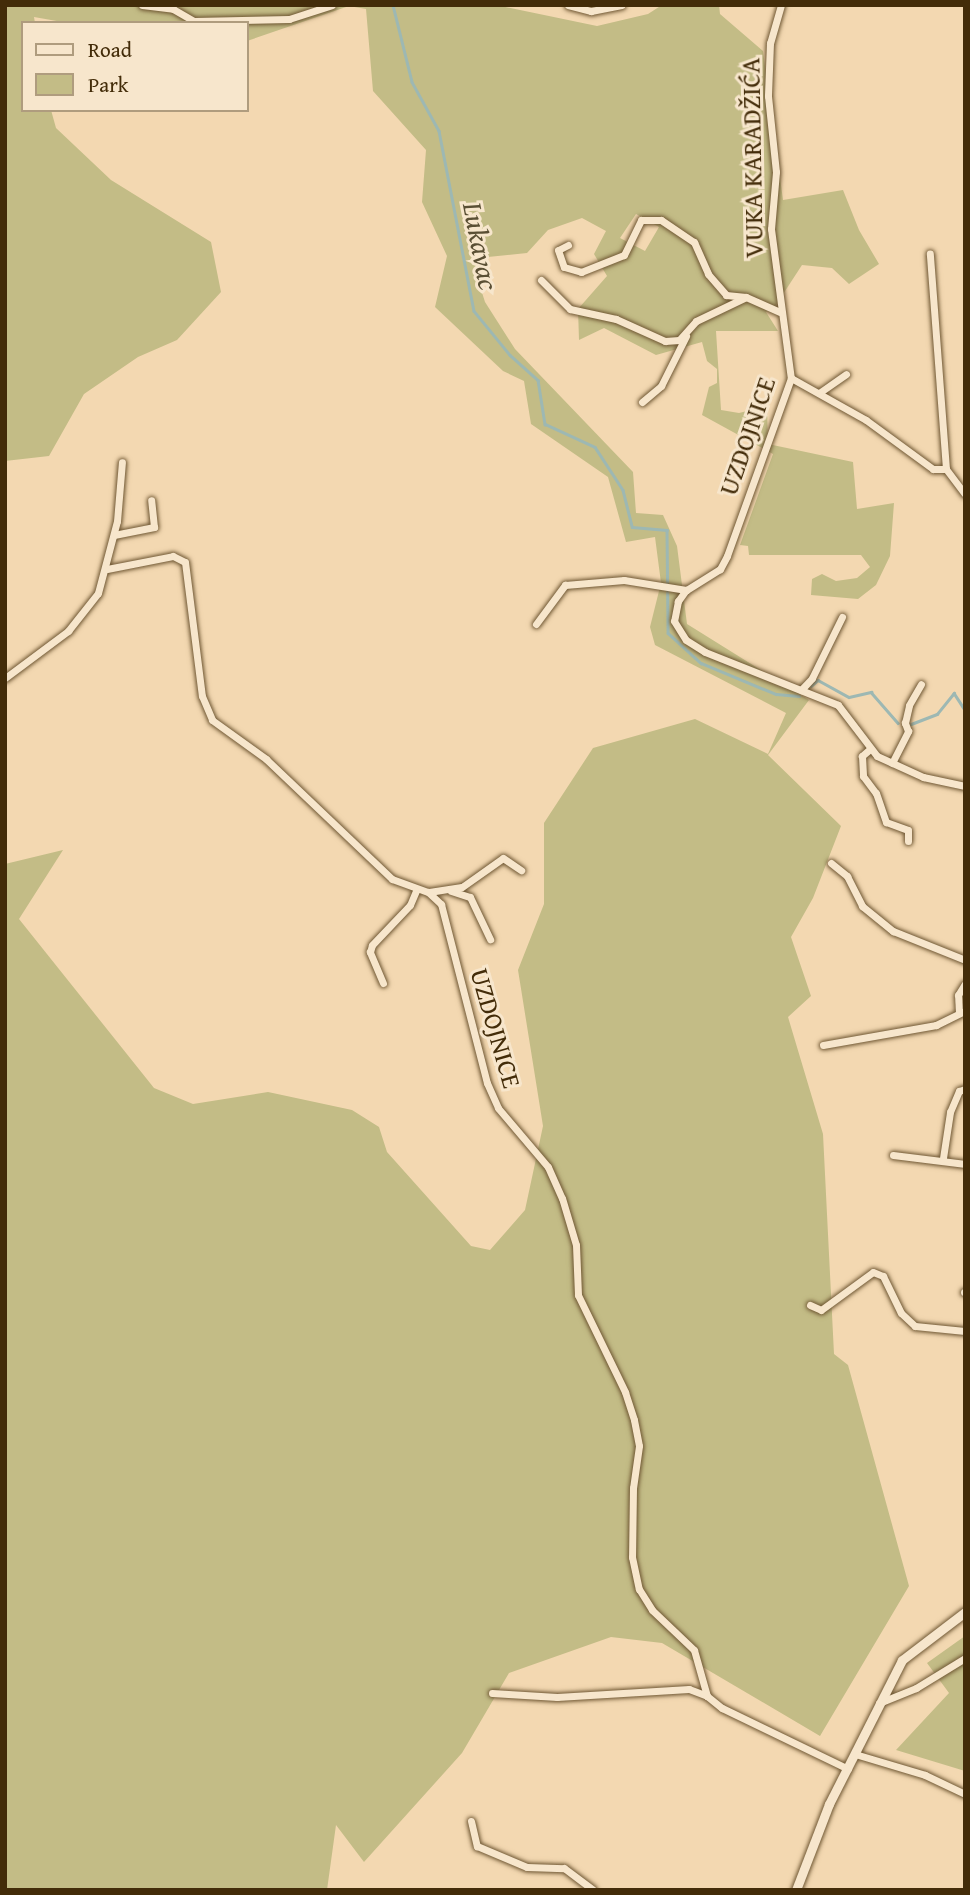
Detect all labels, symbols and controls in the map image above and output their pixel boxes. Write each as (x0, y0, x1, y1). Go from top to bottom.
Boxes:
legend (21, 21, 248, 112)
text: Road (88, 34, 132, 65)
street label: VUKA KARADŽIĆA (735, 58, 769, 258)
text: Park (88, 69, 129, 100)
water label: Lukavac (456, 199, 506, 293)
street label: UZDOJNICE (712, 373, 782, 499)
street label: UZDOJNICE (464, 965, 528, 1091)

